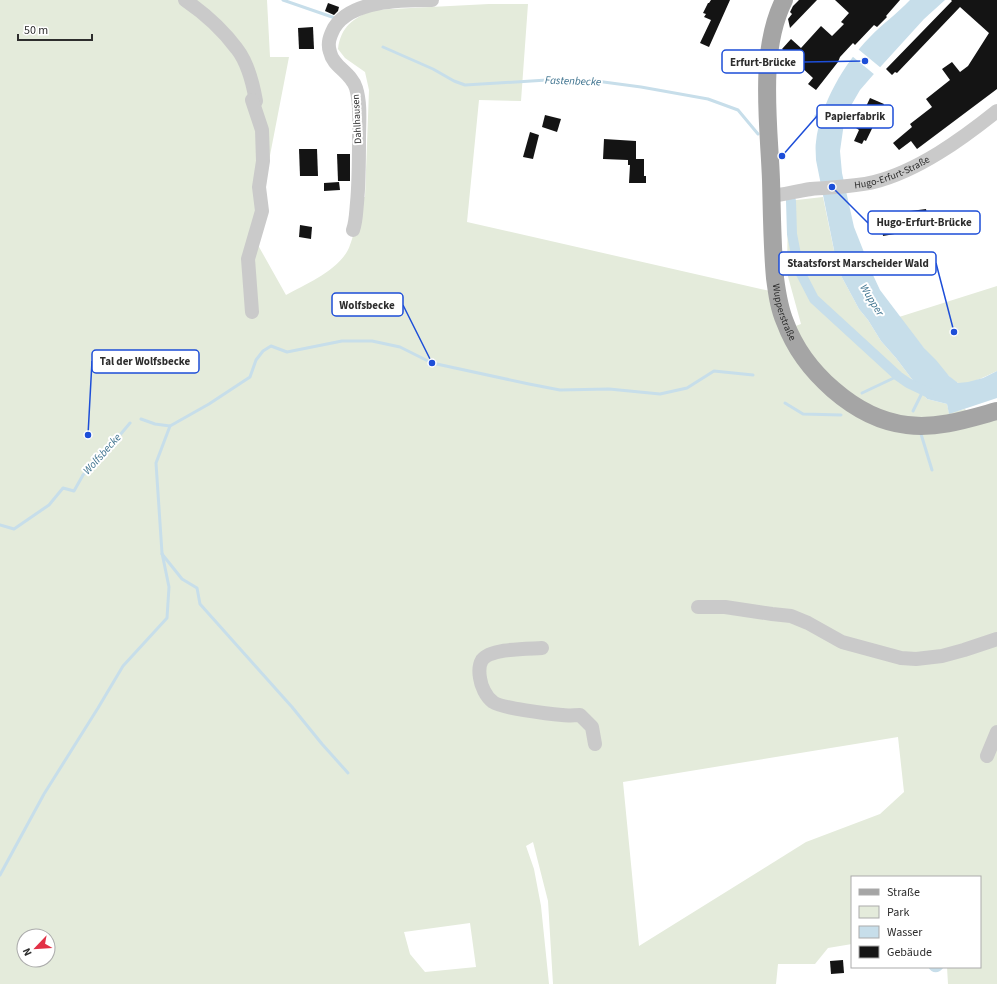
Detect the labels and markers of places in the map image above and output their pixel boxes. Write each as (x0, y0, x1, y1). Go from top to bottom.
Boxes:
callout: Erfurt-Brücke (722, 50, 804, 73)
callout: Papierfabrik (817, 105, 893, 128)
callout: Hugo-Erfurt-Brücke (868, 211, 980, 234)
callout: Staatsforst Marscheider Wald (779, 252, 936, 275)
callout: Wolfsbecke (332, 293, 403, 316)
callout: Tal der Wolfsbecke (92, 350, 199, 373)

